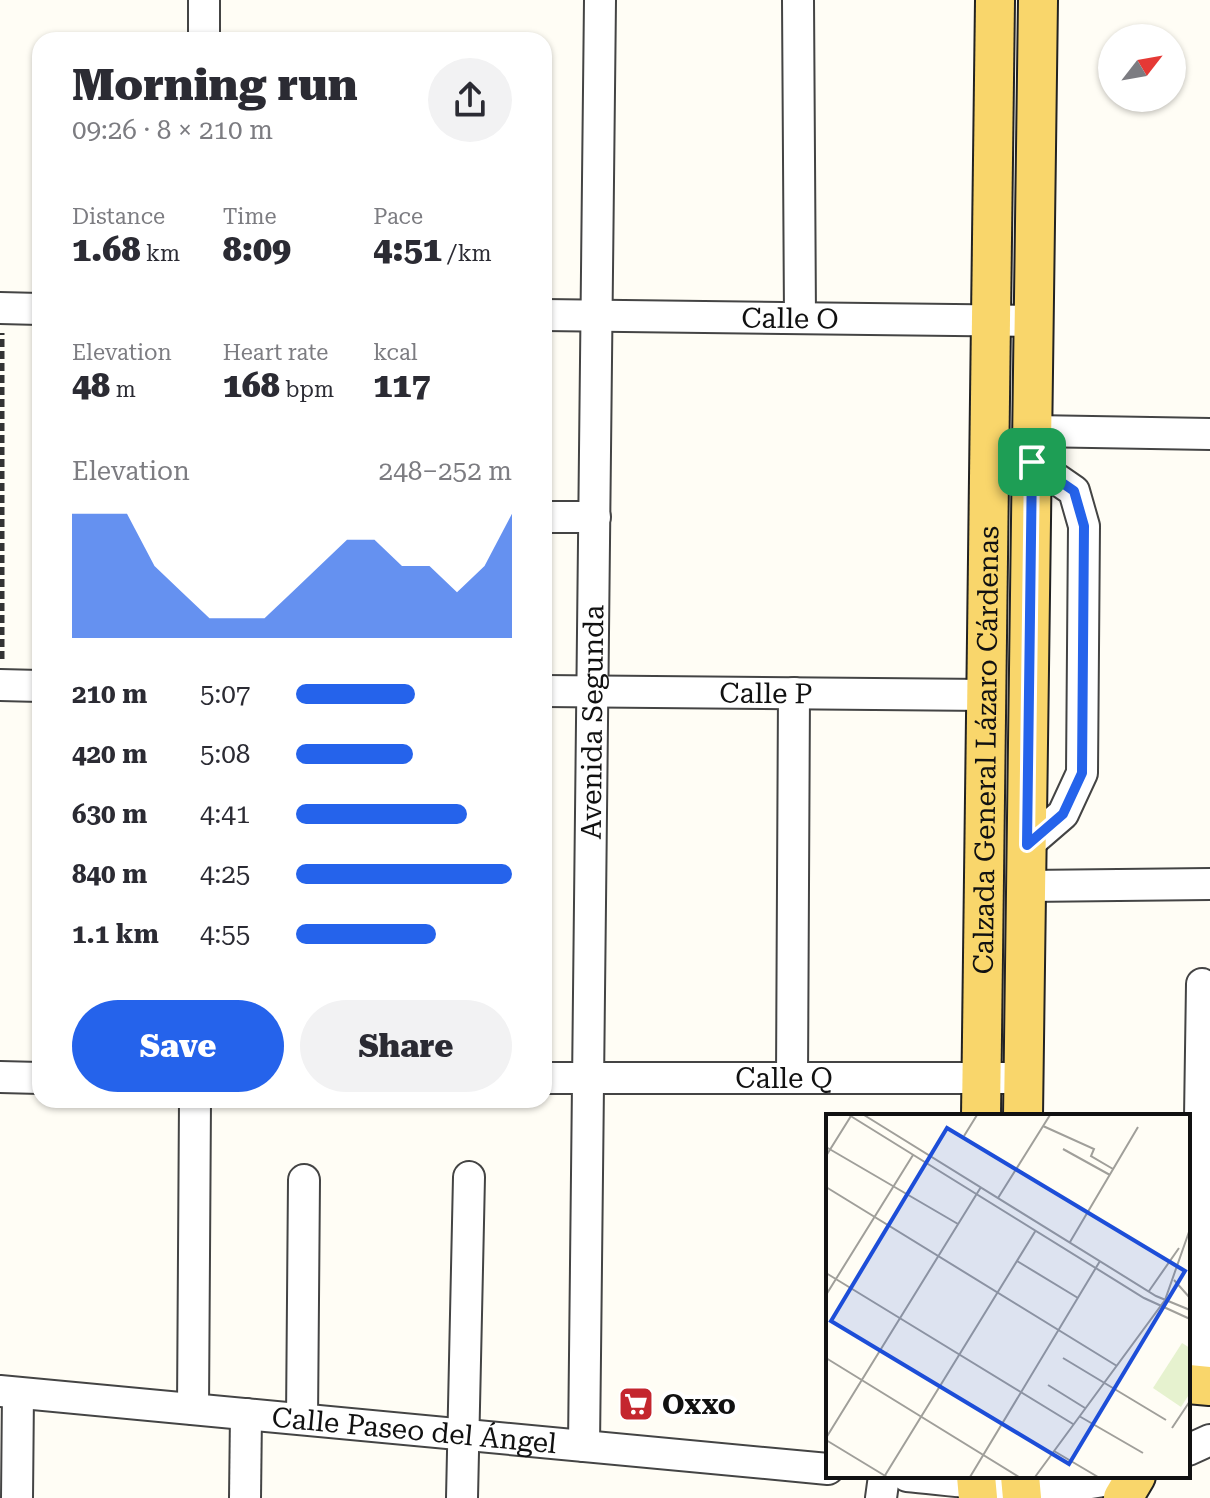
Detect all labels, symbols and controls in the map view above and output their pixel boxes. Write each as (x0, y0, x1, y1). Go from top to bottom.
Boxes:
north arrow (1098, 24, 1186, 112)
map controls (1098, 24, 1186, 112)
button: share (428, 58, 512, 142)
text: Morning run (72, 59, 358, 111)
text: 09:26 · 8 × 210 m (72, 115, 273, 145)
text: Distance (72, 204, 165, 229)
text: Time (223, 204, 277, 229)
text: Pace (373, 204, 423, 229)
text: 1.68 (72, 229, 140, 269)
text: 8:09 (223, 229, 291, 269)
text: 4:51 (373, 229, 442, 269)
text: km (140, 241, 180, 266)
text: /km (442, 241, 492, 266)
street label: Calle O (741, 301, 839, 336)
text: Elevation (72, 340, 172, 365)
text: Heart rate (223, 340, 328, 365)
text: kcal (373, 340, 418, 365)
text: 48 (72, 365, 110, 405)
text: 168 (223, 365, 280, 405)
text: 117 (373, 365, 430, 405)
text: m (110, 377, 136, 402)
text: bpm (280, 377, 334, 402)
pin (998, 428, 1066, 496)
icon: arrive (1010, 440, 1054, 484)
text: Elevation (72, 456, 190, 486)
text: 248–252 m (379, 456, 512, 486)
street label: Calzada General Lázaro Cárdenas (967, 526, 1005, 975)
street label: Avenida Segunda (575, 605, 610, 840)
street label: Calle P (719, 677, 813, 710)
text: 210 m (72, 679, 147, 709)
text: 5:07 (200, 679, 250, 709)
text: 420 m (72, 739, 147, 769)
text: 5:08 (200, 739, 250, 769)
text: 630 m (72, 799, 147, 829)
text: 4:41 (200, 799, 250, 829)
text: 840 m (72, 859, 147, 889)
text: 4:25 (200, 859, 250, 889)
text: 1.1 km (72, 919, 159, 949)
text: 4:55 (200, 919, 250, 949)
button: Save (72, 1000, 284, 1092)
button: Share (300, 1000, 512, 1092)
street label: Calle Q (735, 1062, 833, 1095)
inset map (826, 1114, 1190, 1478)
supermarket icon: Oxxo (617, 1385, 655, 1423)
place label: Oxxo (662, 1388, 736, 1421)
street label: Calle Paseo del Ángel (270, 1401, 558, 1460)

